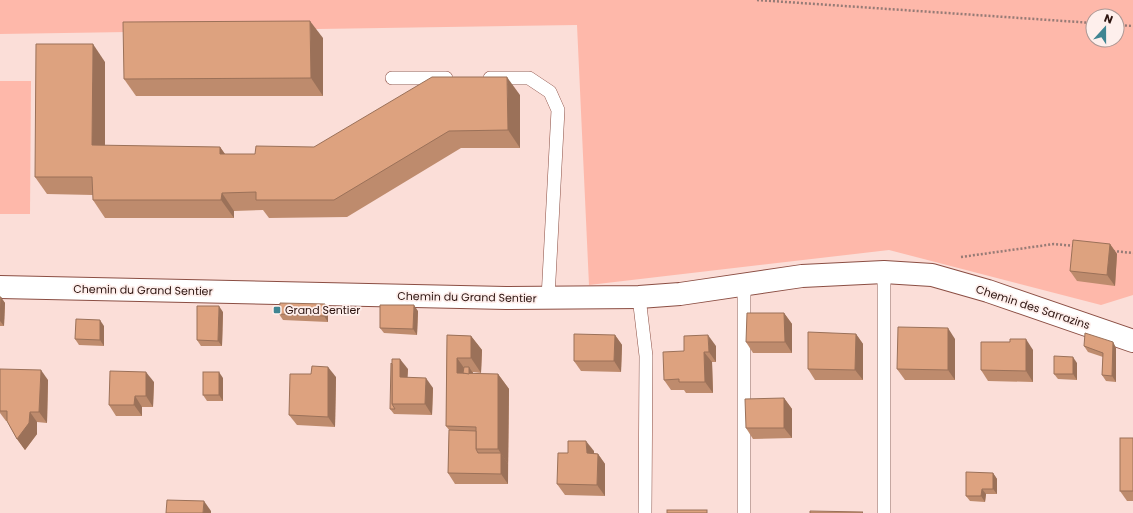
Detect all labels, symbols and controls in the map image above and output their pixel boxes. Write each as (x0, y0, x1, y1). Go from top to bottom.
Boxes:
north arrow (1085, 8, 1125, 48)
text: N (1102, 10, 1115, 28)
street label: Chemin du Grand Sentier (73, 281, 213, 299)
street label: Chemin des Sarrazins (974, 281, 1092, 333)
street label: Chemin du Grand Sentier (397, 288, 537, 306)
place label: Grand Sentier (285, 302, 360, 318)
marker: Grand Sentier (272, 305, 282, 315)

